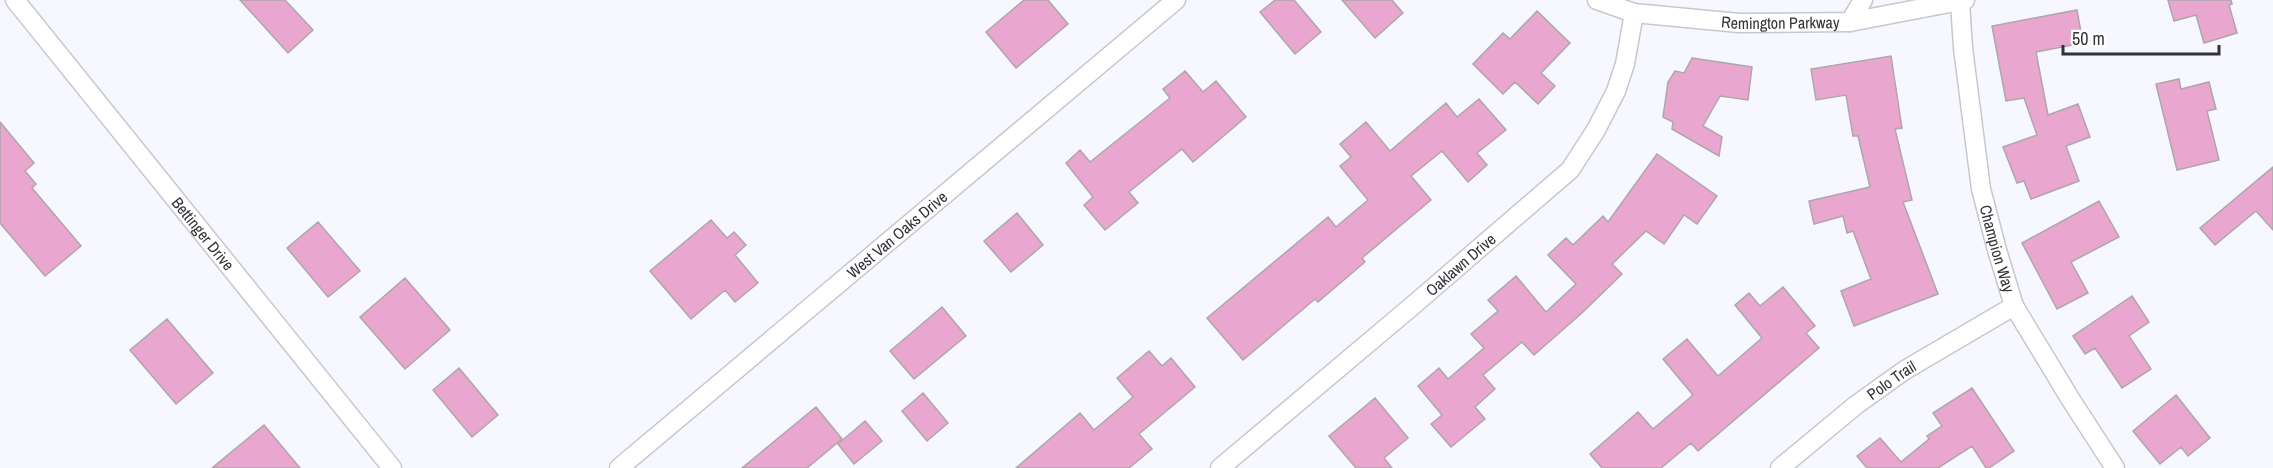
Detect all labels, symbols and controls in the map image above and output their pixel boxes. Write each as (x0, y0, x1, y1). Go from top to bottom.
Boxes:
street label: Remington Parkway (1720, 10, 1840, 34)
scale bar (2063, 18, 2219, 56)
text: 50 m (2072, 26, 2105, 51)
street label: West Van Oaks Drive (842, 186, 952, 283)
street label: Bettinger Drive (167, 192, 239, 275)
street label: Champion Way (1975, 202, 2020, 295)
street label: Oaklawn Drive (1421, 228, 1500, 301)
street label: Polo Trail (1862, 355, 1920, 405)

